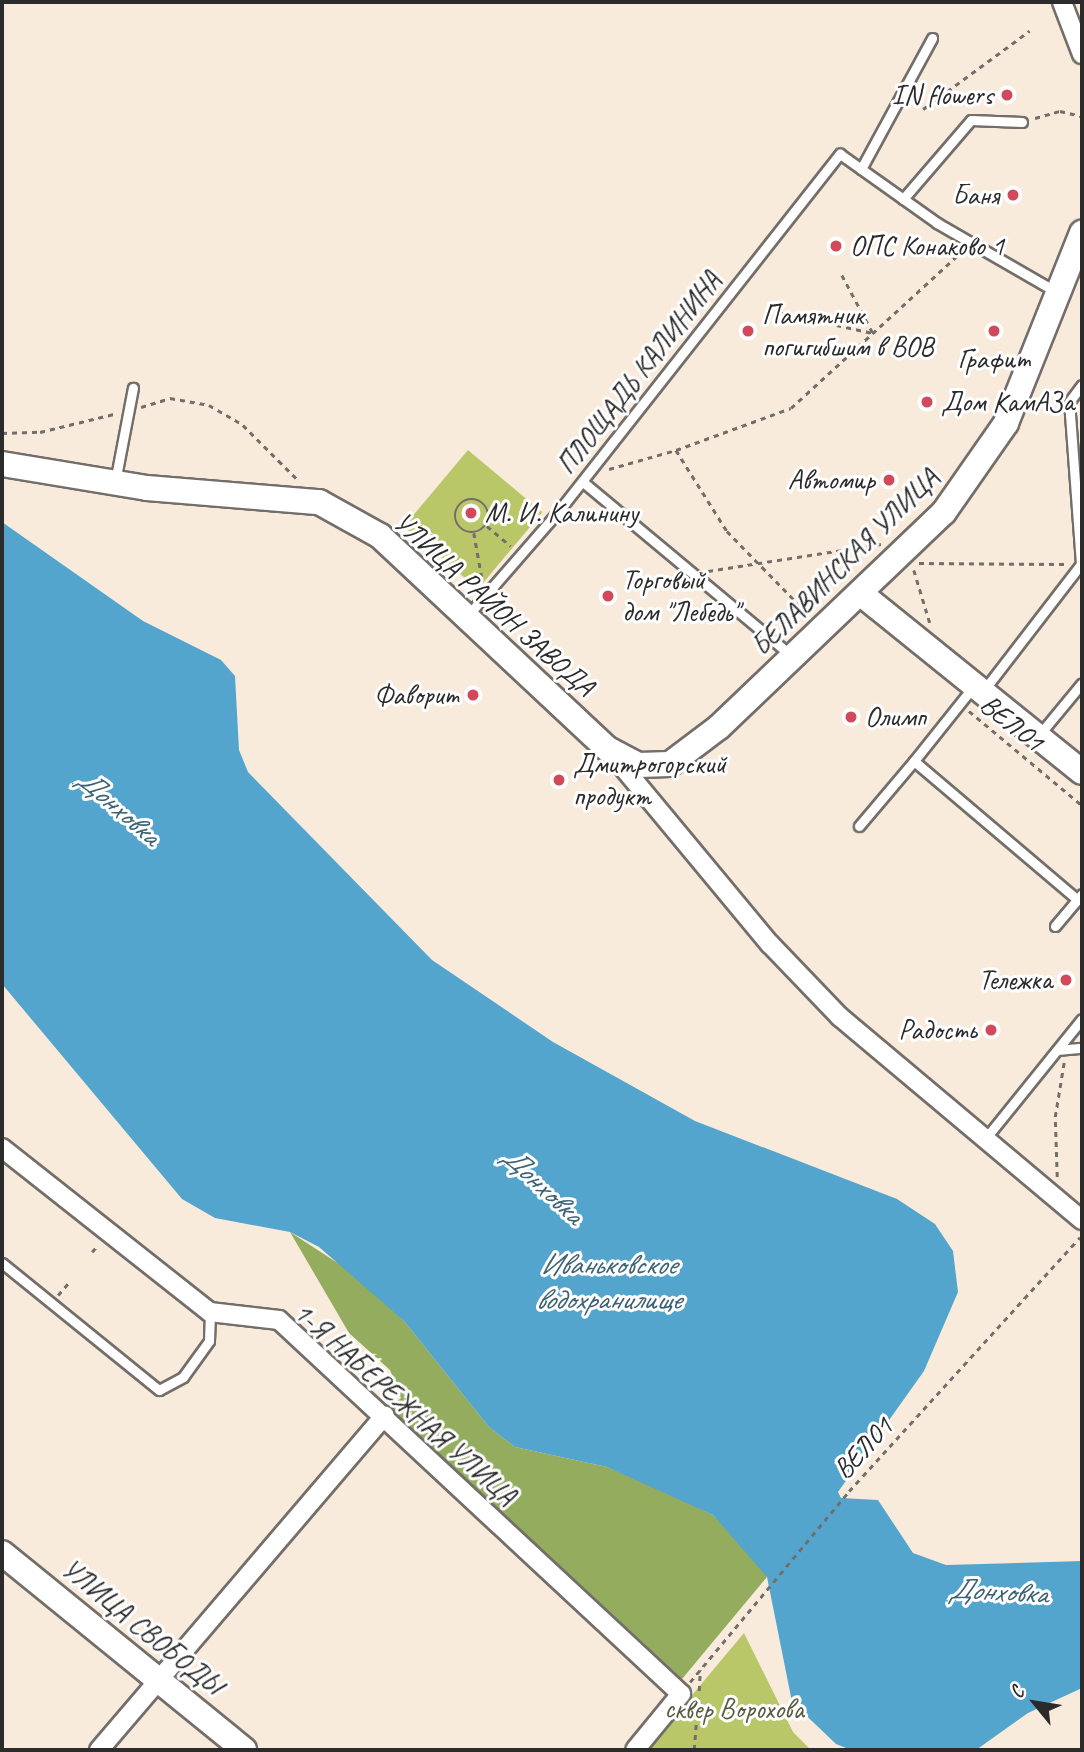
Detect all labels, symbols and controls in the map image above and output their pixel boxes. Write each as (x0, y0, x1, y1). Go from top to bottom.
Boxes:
place label: IN flowers (892, 78, 993, 112)
marker: IN flowers (999, 87, 1015, 103)
place label: Баня (952, 178, 999, 212)
marker: Баня (1005, 187, 1021, 203)
place label: ОПС Конаково 1 (850, 229, 1004, 263)
marker: ОПС Конаково 1 (828, 238, 844, 254)
street label: ПЛОЩАДЬ КАЛИНИНА (550, 266, 728, 480)
place label: Памятник погигибшим в ВОВ (762, 298, 932, 364)
marker: Памятник погигибшим в ВОВ (740, 323, 756, 339)
marker: Графит (986, 323, 1002, 339)
place label: Графит (958, 342, 1030, 376)
place label: Дом КамАЗа (941, 385, 1070, 419)
marker: Дом КамАЗа (919, 394, 935, 410)
street label: БЕЛАВИНСКАЯ УЛИЦА (745, 462, 945, 662)
place label: Автомир (788, 463, 875, 497)
marker: Автомир (881, 472, 897, 488)
place label: М. И. Калинину (485, 496, 638, 530)
street label: УЛИЦА РАЙОН ЗАВОДА (386, 505, 602, 703)
marker: М. И. Калинину (463, 505, 479, 521)
place label: Торговый дом "Лебедь" (622, 563, 739, 629)
marker: Торговый дом "Лебедь" (600, 588, 616, 604)
place label: Фаворит (374, 678, 459, 712)
marker: Фаворит (465, 687, 481, 703)
street label: ВЕЛО1 (973, 687, 1051, 759)
place label: Олимп (865, 700, 926, 734)
marker: Олимп (843, 709, 859, 725)
place label: Дмитрогорский продукт (573, 747, 726, 813)
water label: Донховка (70, 761, 168, 853)
marker: Дмитрогорский продукт (551, 772, 567, 788)
place label: Тележка (978, 963, 1052, 997)
marker: Тележка (1058, 972, 1074, 988)
place label: Радость (899, 1013, 977, 1047)
marker: Радость (983, 1022, 999, 1038)
water label: Донховка (495, 1138, 591, 1232)
water label: Иваньковское водохранилище (536, 1246, 680, 1316)
street label: 1-Я НАБЕРЕЖНАЯ УЛИЦА (287, 1295, 523, 1513)
street label: ВЕЛО1 (826, 1410, 900, 1486)
street label: УЛИЦА СВОБОДЫ (55, 1552, 229, 1702)
water label: Донховка (948, 1570, 1048, 1612)
north arrow (1000, 1668, 1070, 1738)
text: С (1004, 1682, 1030, 1703)
park label: сквер Ворохова (664, 1692, 804, 1726)

